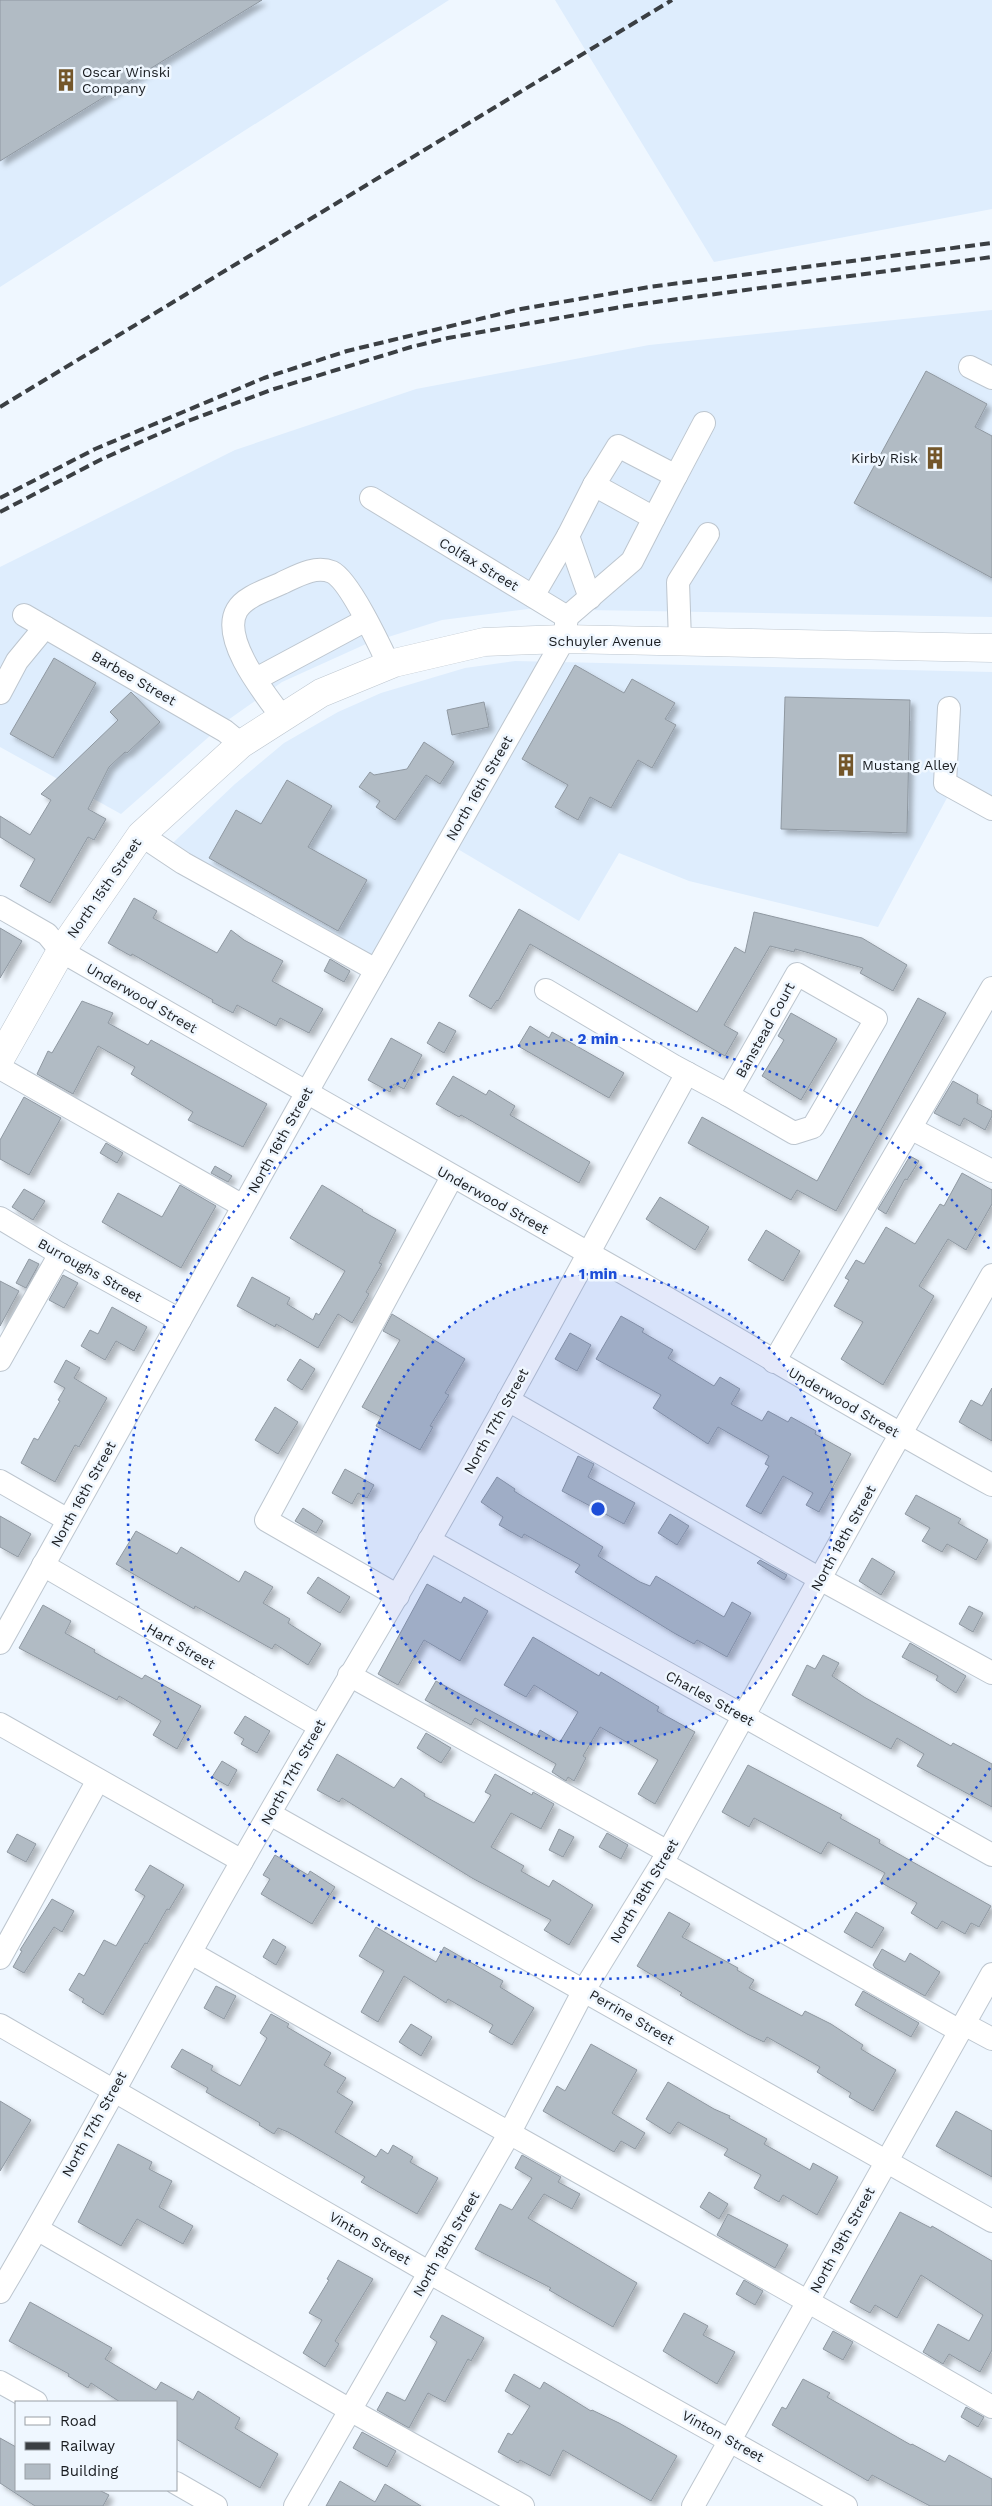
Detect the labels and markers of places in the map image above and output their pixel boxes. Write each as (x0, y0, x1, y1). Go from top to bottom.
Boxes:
place label: Oscar Winski Company (82, 64, 170, 96)
building icon: Oscar Winski Company (53, 67, 79, 93)
building icon: Kirby Risk (922, 445, 948, 471)
place label: Kirby Risk (851, 450, 918, 466)
building icon: Mustang Alley (833, 752, 859, 778)
place label: Mustang Alley (862, 757, 958, 773)
centre of rings (589, 1500, 607, 1518)

